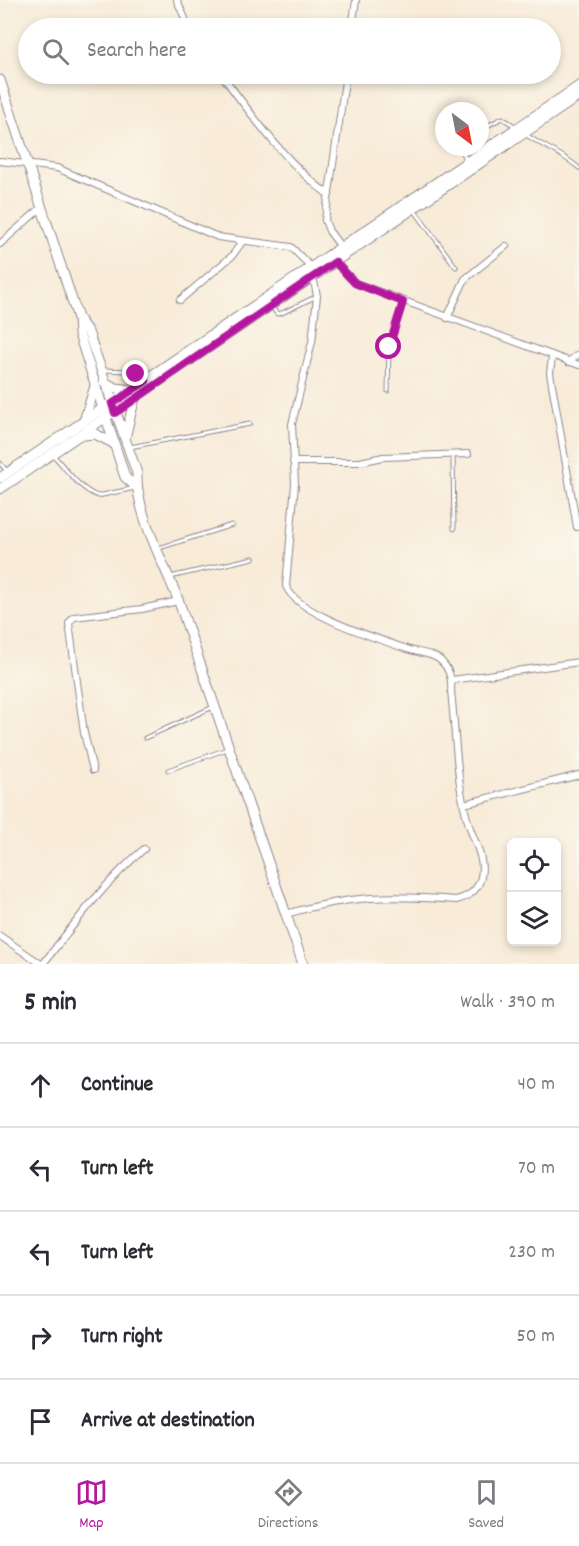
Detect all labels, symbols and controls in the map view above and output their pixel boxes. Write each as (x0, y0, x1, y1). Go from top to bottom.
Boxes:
search box (18, 18, 561, 84)
icon: search (39, 35, 72, 68)
text: Search here (87, 36, 186, 67)
north arrow (435, 102, 489, 156)
route start (375, 333, 401, 359)
route end (122, 360, 148, 386)
map controls (507, 838, 561, 946)
button: locate (507, 838, 561, 892)
button: layers (507, 892, 561, 946)
text: 5 min (24, 985, 77, 1022)
text: Walk · 390 m (460, 989, 555, 1017)
icon: ahead (24, 1069, 57, 1102)
text: Continue (81, 1070, 153, 1101)
text: 40 m (517, 1071, 555, 1099)
icon: left (24, 1153, 57, 1186)
text: Turn left (81, 1154, 153, 1185)
text: 70 m (518, 1155, 555, 1183)
icon: left (24, 1237, 57, 1270)
text: Turn left (81, 1238, 153, 1269)
text: 230 m (508, 1239, 555, 1267)
icon: right (24, 1321, 57, 1354)
text: Turn right (81, 1322, 163, 1353)
text: 50 m (517, 1323, 555, 1351)
icon: arrive (24, 1405, 57, 1438)
text: Arrive at destination (81, 1406, 255, 1437)
tab: Map (75, 1476, 108, 1535)
tab: Directions (258, 1476, 318, 1535)
tab: Saved (468, 1476, 504, 1535)

